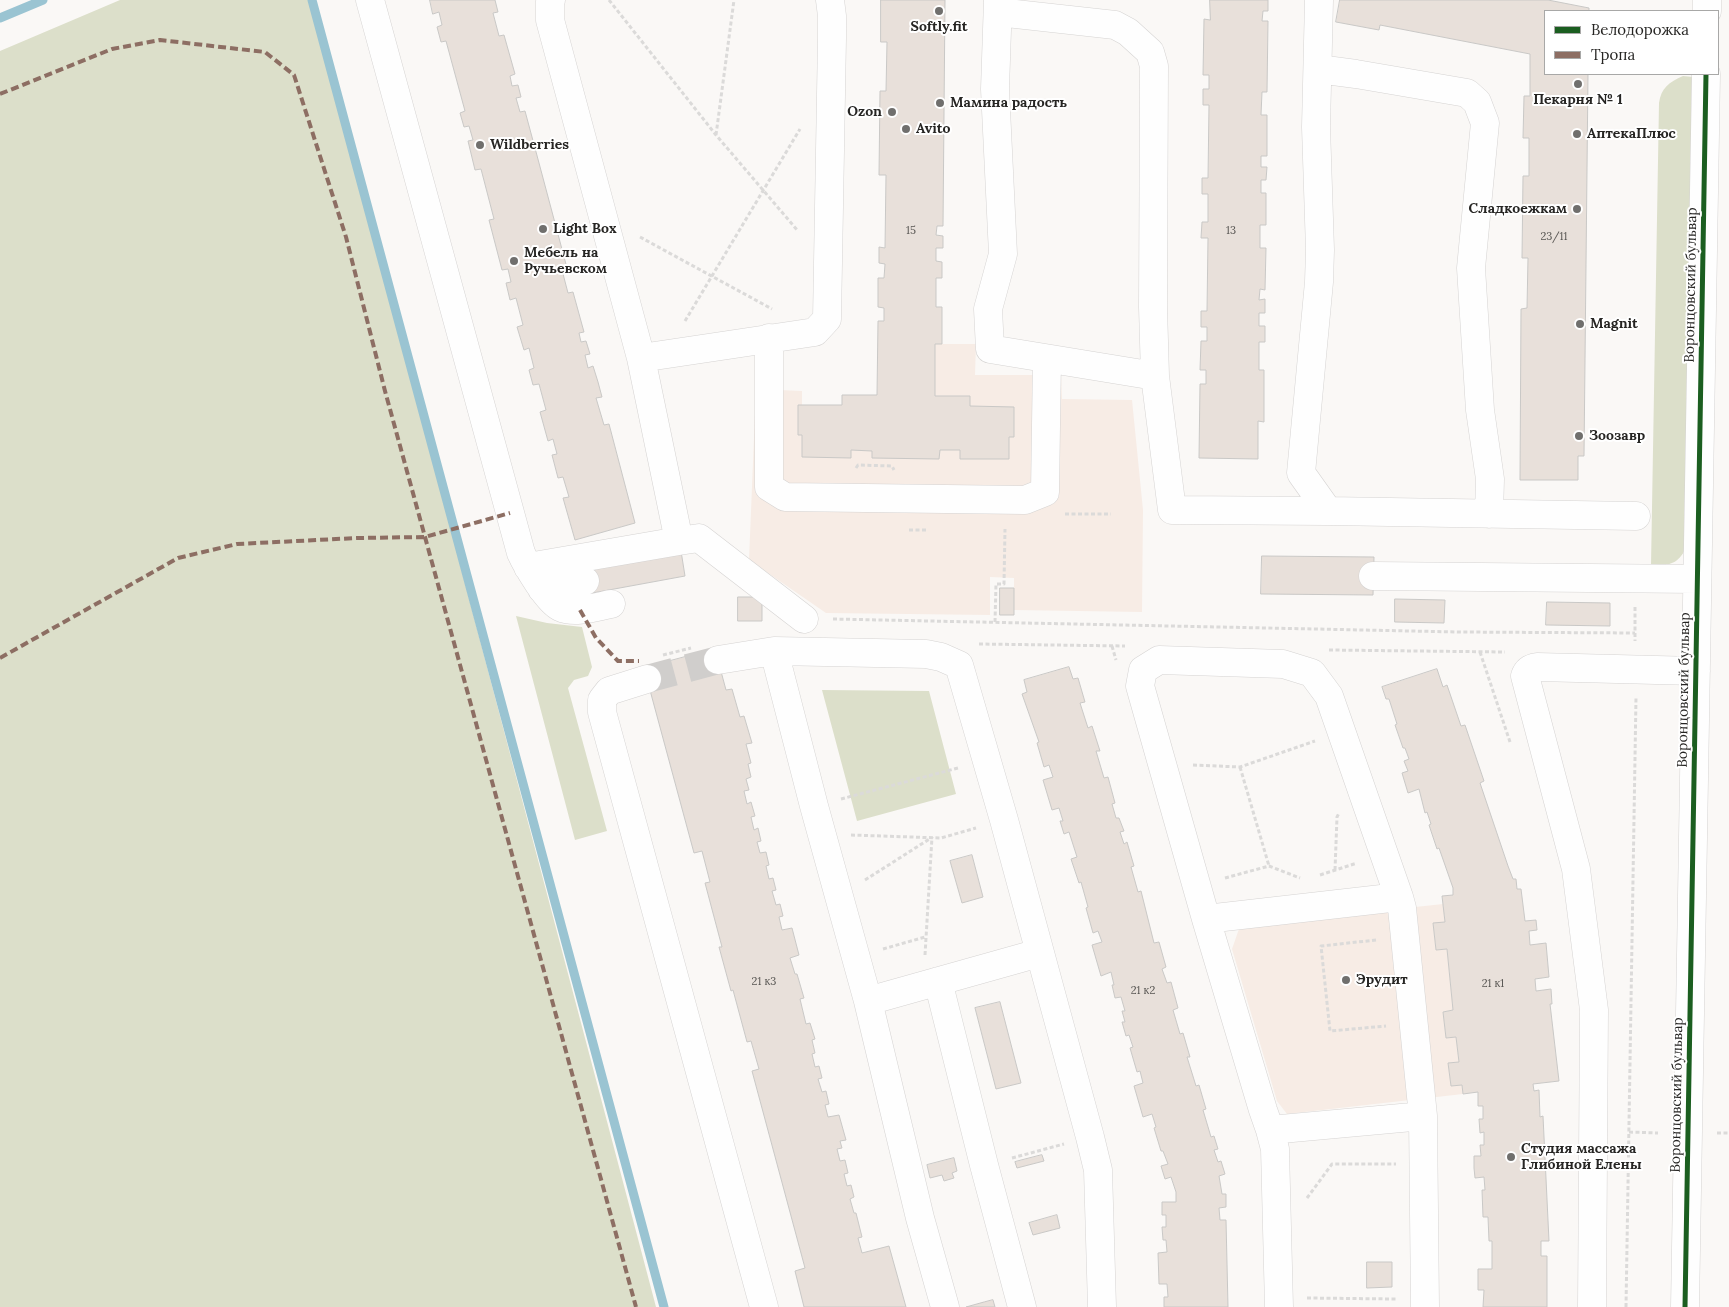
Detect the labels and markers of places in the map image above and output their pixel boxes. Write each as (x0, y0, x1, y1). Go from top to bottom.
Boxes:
marker: Softly.fit (933, 5, 945, 17)
place label: Softly.fit (911, 19, 967, 35)
marker: Пекарня № 1 (1572, 78, 1584, 90)
place label: Пекарня № 1 (1533, 92, 1623, 108)
place label: Мамина радость (950, 95, 1067, 111)
marker: Мамина радость (934, 97, 946, 109)
place label: Ozon (847, 104, 882, 120)
marker: Ozon (886, 106, 898, 118)
place label: Avito (916, 121, 950, 137)
marker: Avito (900, 123, 912, 135)
place label: АптекаПлюс (1587, 126, 1676, 142)
marker: АптекаПлюс (1571, 128, 1583, 140)
place label: Wildberries (490, 137, 569, 153)
marker: Wildberries (474, 139, 486, 151)
place label: Сладкоежкам (1469, 201, 1567, 217)
marker: Сладкоежкам (1571, 203, 1583, 215)
place label: Light Box (553, 221, 617, 237)
marker: Light Box (537, 223, 549, 235)
place label: Мебель на Ручьевском (524, 245, 607, 278)
marker: Мебель на Ручьевском (508, 255, 520, 267)
place label: Magnit (1590, 316, 1638, 332)
marker: Magnit (1574, 318, 1586, 330)
place label: Зоозавр (1589, 428, 1645, 444)
marker: Зоозавр (1573, 430, 1585, 442)
place label: Эрудит (1356, 972, 1408, 988)
marker: Эрудит (1340, 974, 1352, 986)
place label: Студия массажа Глибиной Елены (1521, 1141, 1642, 1174)
marker: Студия массажа Глибиной Елены (1505, 1151, 1517, 1163)

